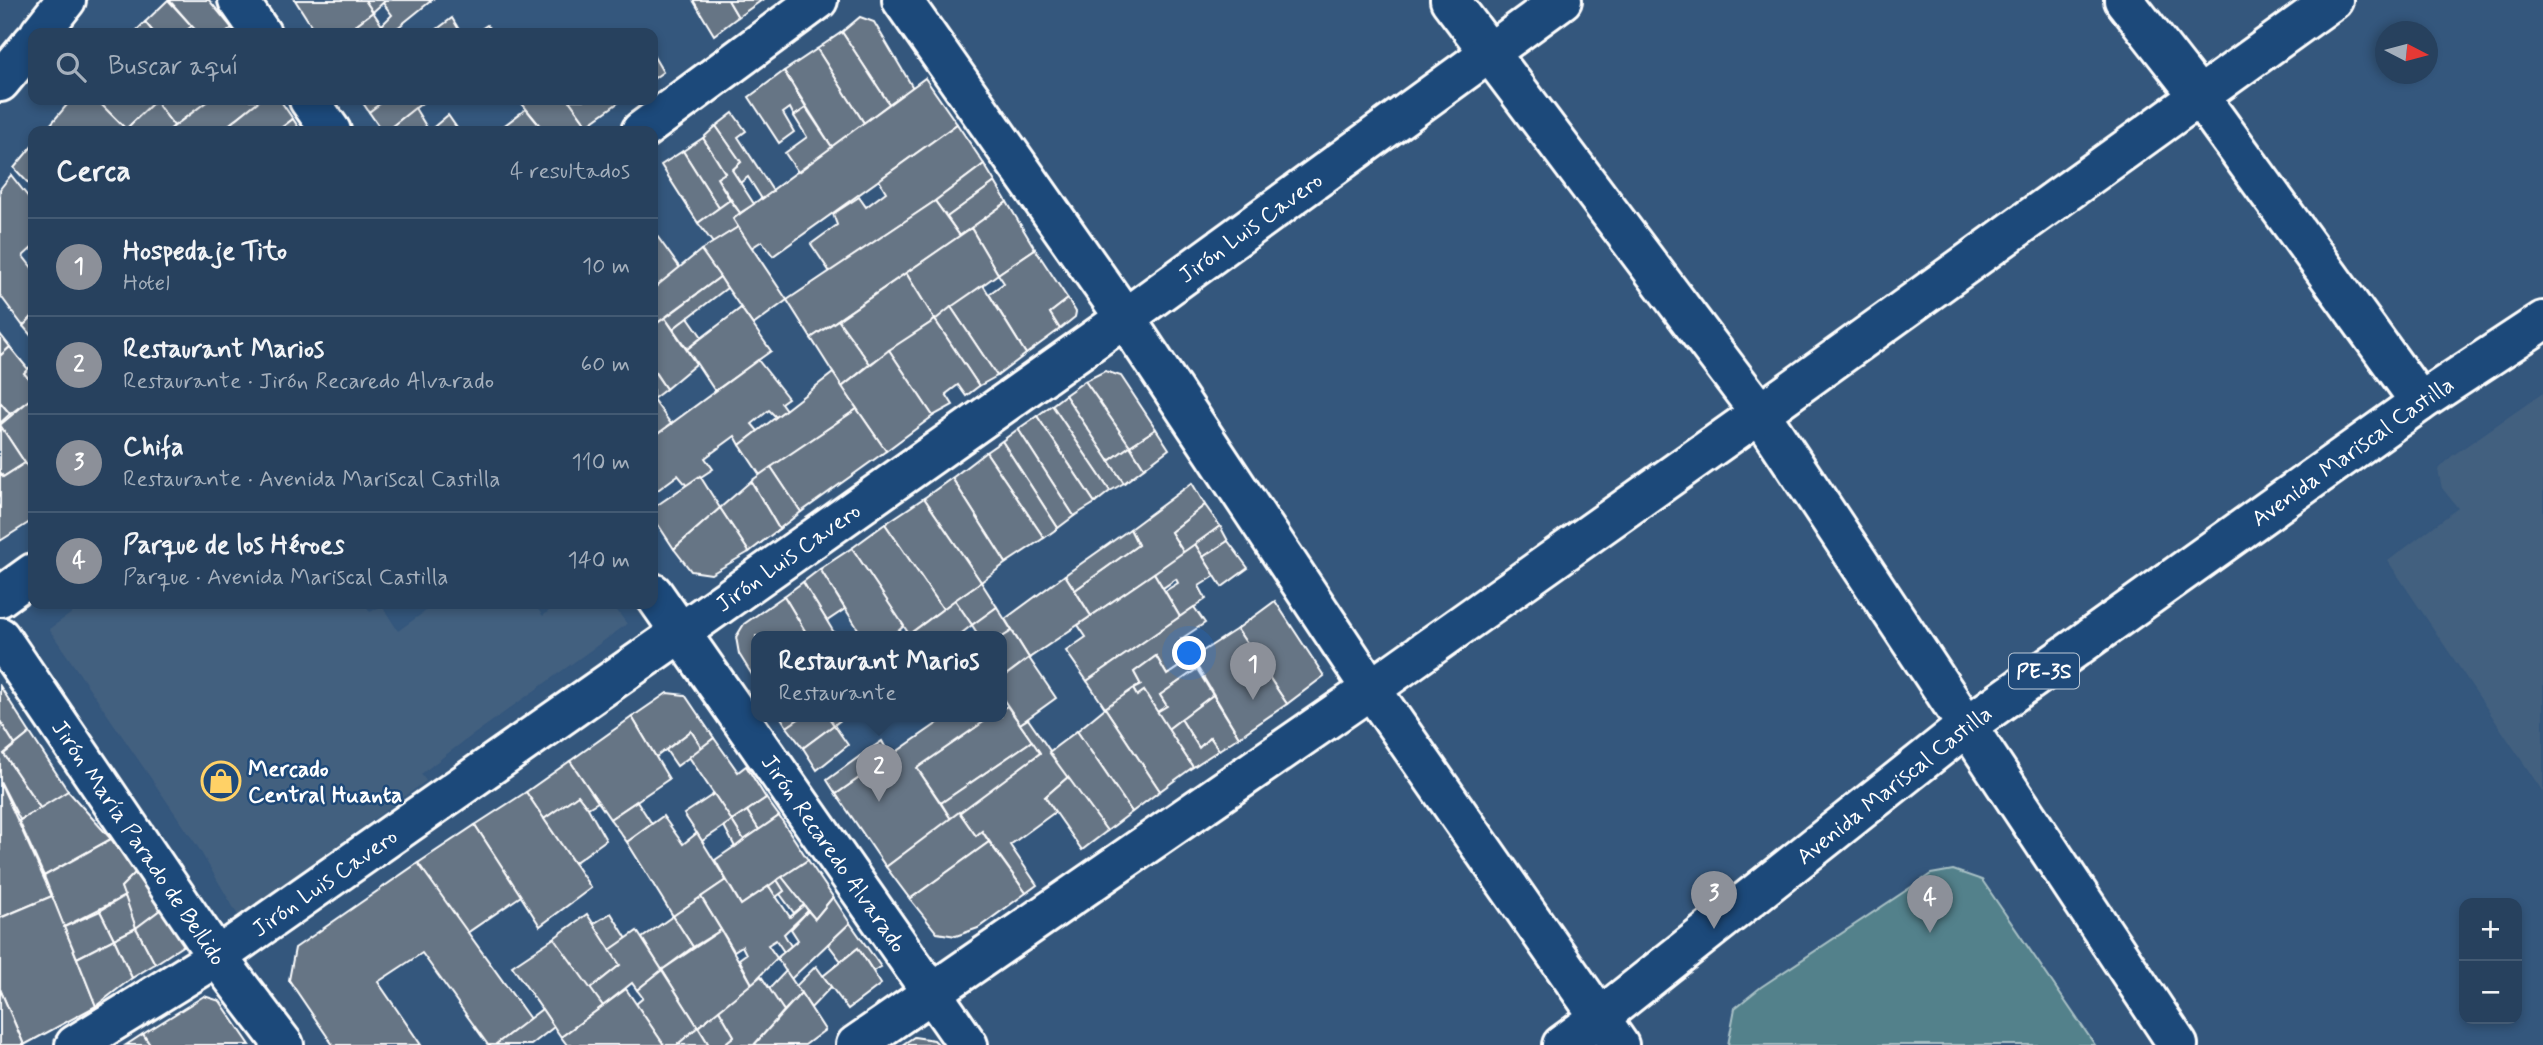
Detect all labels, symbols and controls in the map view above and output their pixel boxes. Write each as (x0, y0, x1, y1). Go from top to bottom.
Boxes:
north arrow (2375, 21, 2438, 84)
search box (28, 28, 658, 105)
icon: search (52, 48, 90, 86)
text: Buscar aquí (108, 50, 239, 84)
text: Cerca (56, 152, 131, 191)
text: 4 resultados (510, 157, 630, 187)
street label: Jirón Luis Cavero (1173, 166, 1329, 291)
text: Hospedaje Tito (123, 235, 287, 269)
text: 1 (74, 252, 84, 282)
text: 10 m (582, 252, 630, 282)
text: Hotel (123, 269, 170, 299)
text: Restaurant Marios (123, 333, 324, 367)
text: 2 (73, 350, 85, 380)
text: 60 m (581, 350, 630, 380)
text: Restaurante · Jirón Recaredo Alvarado (123, 367, 494, 397)
street label: Avenida Mariscal Castilla (2246, 371, 2461, 535)
text: Chifa (123, 431, 184, 465)
text: 3 (74, 448, 84, 478)
text: 110 m (571, 448, 630, 478)
text: Restaurante · Avenida Mariscal Castilla (123, 465, 501, 495)
street label: Jirón Luis Cavero (710, 497, 867, 620)
text: Parque de los Héroes (123, 529, 344, 563)
text: 4 (72, 546, 86, 576)
text: 140 m (567, 546, 630, 576)
text: Parque · Avenida Mariscal Castilla (123, 563, 449, 593)
popup (751, 631, 1007, 722)
your location (1172, 636, 1206, 670)
pin: 1 (1230, 642, 1276, 700)
text: Restaurant Marios (778, 645, 980, 679)
road number: PE-3S (2009, 654, 2079, 688)
text: Restaurante (778, 679, 897, 709)
street label: Avenida Mariscal Castilla (1791, 699, 1999, 873)
street label: Jirón María Parado de Bellido (44, 715, 231, 973)
pin: 2 (856, 744, 902, 802)
street label: Jirón Recaredo Alvarado (753, 749, 912, 959)
place label: Mercado Central Huanta (248, 755, 402, 811)
shop icon: Mercado Central Huanta (200, 760, 242, 802)
street label: Jirón Luis Cavero (247, 822, 404, 945)
pin: 3 (1691, 871, 1737, 929)
pin: 4 (1907, 875, 1953, 933)
map controls (2459, 898, 2522, 1024)
button: + (2459, 898, 2522, 961)
button: − (2459, 961, 2522, 1024)

